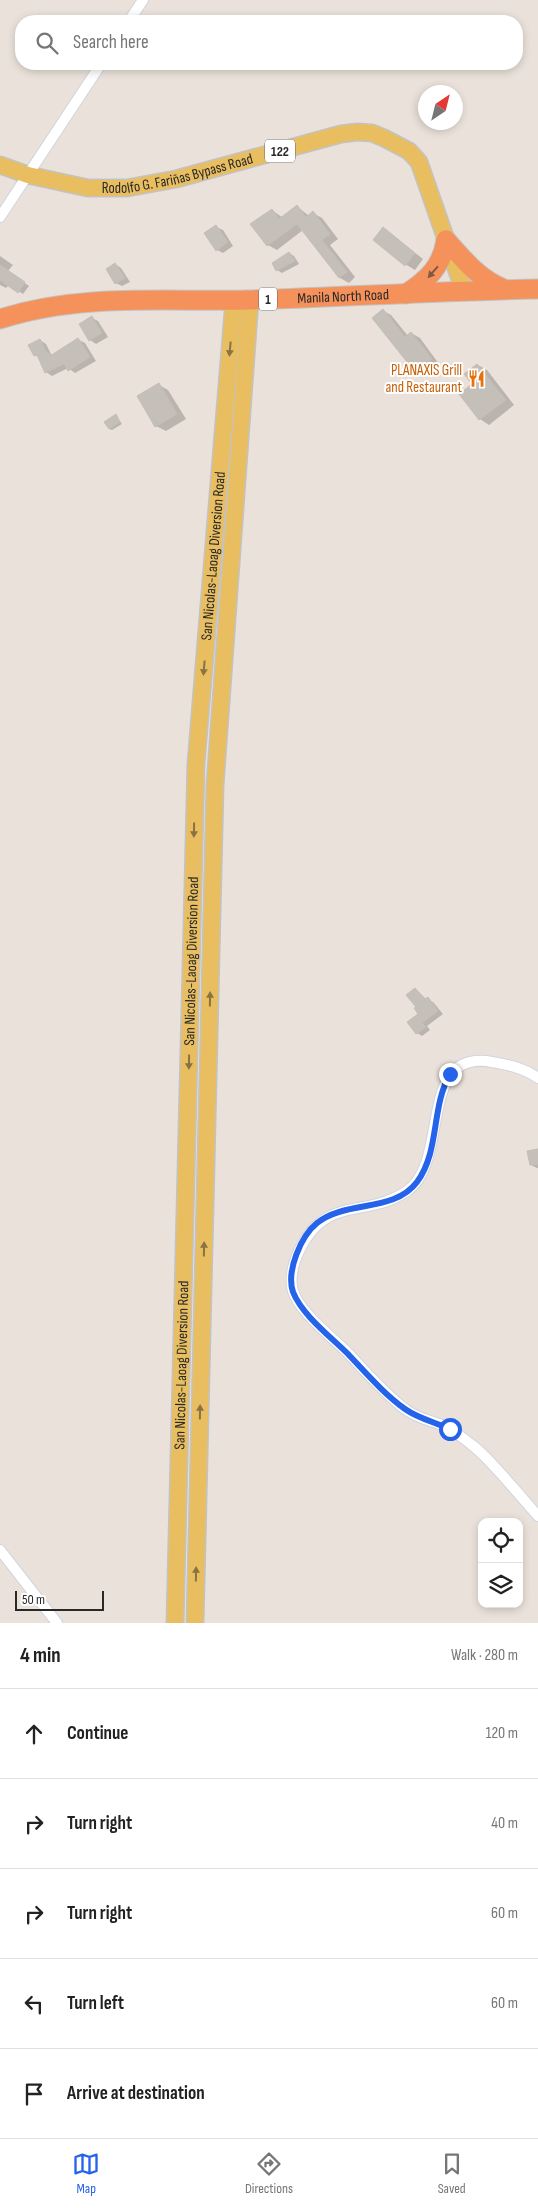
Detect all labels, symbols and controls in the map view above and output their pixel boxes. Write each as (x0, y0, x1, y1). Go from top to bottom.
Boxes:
search box (15, 15, 523, 70)
icon: search (33, 29, 61, 57)
text: Search here (73, 31, 149, 54)
north arrow (418, 85, 463, 130)
road number: 122 (265, 140, 295, 162)
street label: Rodolfo G. Fariñas Bypass Road (102, 149, 255, 198)
one-way arrow (427, 265, 438, 278)
street label: Manila North Road (297, 285, 389, 308)
road number: 1 (259, 288, 277, 310)
one-way arrow (226, 341, 234, 357)
place label: PLANAXIS Grill and Restaurant (386, 361, 462, 397)
restaurant icon: PLANAXIS Grill and Restaurant (466, 369, 486, 389)
street label: San Nicolas-Laoag Diversion Road (197, 471, 230, 641)
one-way arrow (199, 660, 207, 676)
one-way arrow (190, 822, 198, 838)
street label: San Nicolas-Laoag Diversion Road (180, 876, 203, 1046)
one-way arrow (206, 991, 214, 1007)
one-way arrow (184, 1054, 192, 1070)
route end (439, 1063, 462, 1086)
one-way arrow (200, 1241, 208, 1257)
street label: San Nicolas-Laoag Diversion Road (170, 1280, 193, 1450)
one-way arrow (196, 1404, 204, 1420)
route start (439, 1418, 462, 1441)
map controls (478, 1518, 523, 1608)
button: locate (478, 1518, 523, 1563)
button: layers (478, 1563, 523, 1608)
one-way arrow (192, 1566, 200, 1582)
scale bar (15, 1588, 104, 1611)
text: 50 m (22, 1591, 45, 1608)
text: 4 min (20, 1643, 61, 1668)
text: Walk · 280 m (451, 1646, 518, 1665)
icon: ahead (20, 1720, 48, 1748)
text: Continue (67, 1722, 128, 1745)
text: 120 m (486, 1724, 518, 1743)
icon: right (20, 1810, 48, 1838)
text: Turn right (67, 1812, 132, 1835)
text: 40 m (491, 1814, 518, 1833)
icon: right (20, 1900, 48, 1928)
text: Turn right (67, 1902, 132, 1925)
text: 60 m (491, 1904, 518, 1923)
icon: left (20, 1990, 48, 2018)
text: Turn left (67, 1992, 124, 2015)
text: 60 m (491, 1994, 518, 2013)
icon: arrive (20, 2080, 48, 2108)
text: Arrive at destination (67, 2082, 205, 2105)
tab: Map (72, 2150, 100, 2197)
tab: Directions (245, 2150, 293, 2197)
tab: Saved (438, 2150, 466, 2197)

